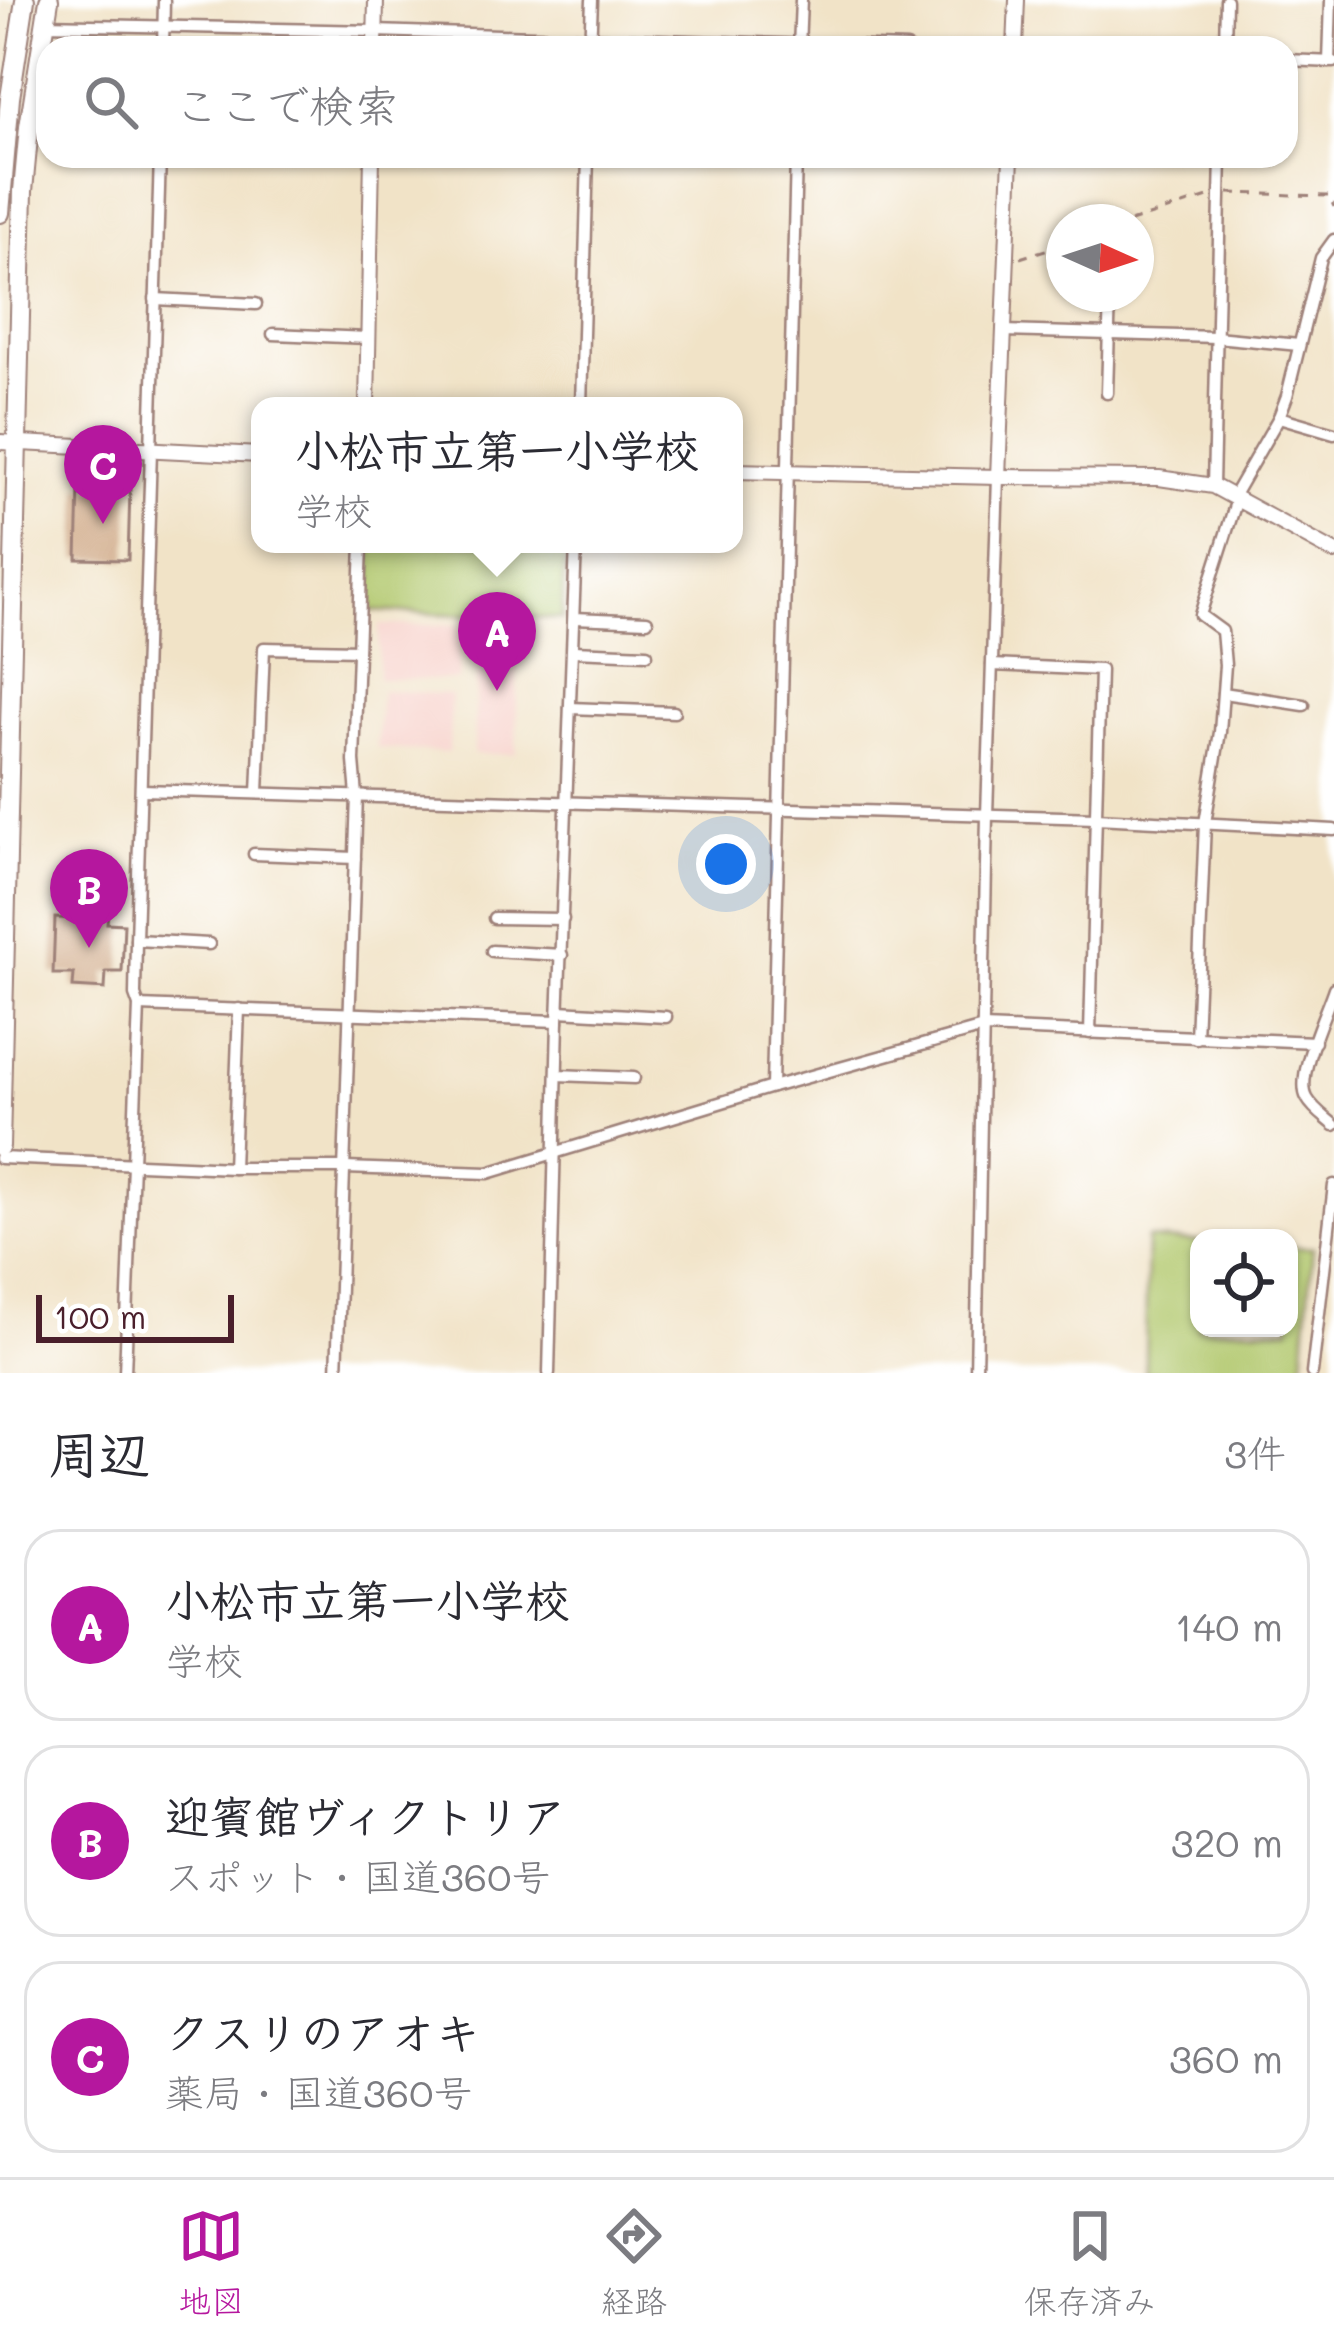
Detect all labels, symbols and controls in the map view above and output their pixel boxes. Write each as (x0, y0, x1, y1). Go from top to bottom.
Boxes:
search box (36, 36, 1298, 168)
icon: search (78, 69, 144, 135)
text: ここで検索 (174, 75, 399, 133)
north arrow (1046, 204, 1154, 312)
popup (251, 397, 743, 553)
text: 小松市立第一小学校 (294, 420, 700, 478)
pin: C (64, 425, 142, 524)
text: 学校 (294, 484, 373, 535)
pin: A (458, 592, 536, 691)
your location (696, 834, 756, 894)
pin: B (50, 849, 128, 948)
map controls (1190, 1229, 1298, 1337)
button: locate (1190, 1229, 1298, 1337)
scale bar (36, 1289, 234, 1342)
text: 100 m (54, 1294, 146, 1337)
text: 周辺 (48, 1419, 150, 1486)
text: 3件 (1224, 1427, 1286, 1478)
text: 小松市立第一小学校 (165, 1570, 570, 1628)
text: A (76, 1600, 104, 1651)
text: 140 m (1175, 1600, 1283, 1651)
text: 学校 (165, 1634, 243, 1685)
text: 迎賓館ヴィクトリア (165, 1786, 566, 1844)
text: B (77, 1816, 103, 1867)
text: 320 m (1171, 1816, 1283, 1867)
text: スポット · 国道360号 (165, 1850, 550, 1901)
text: クスリのアオキ (165, 2002, 480, 2060)
text: C (76, 2032, 104, 2083)
text: 360 m (1169, 2032, 1283, 2083)
text: 薬局 · 国道360号 (165, 2066, 472, 2117)
tab: 地図 (178, 2203, 244, 2323)
tab: 経路 (601, 2203, 667, 2323)
tab: 保存済み (1024, 2203, 1156, 2323)

